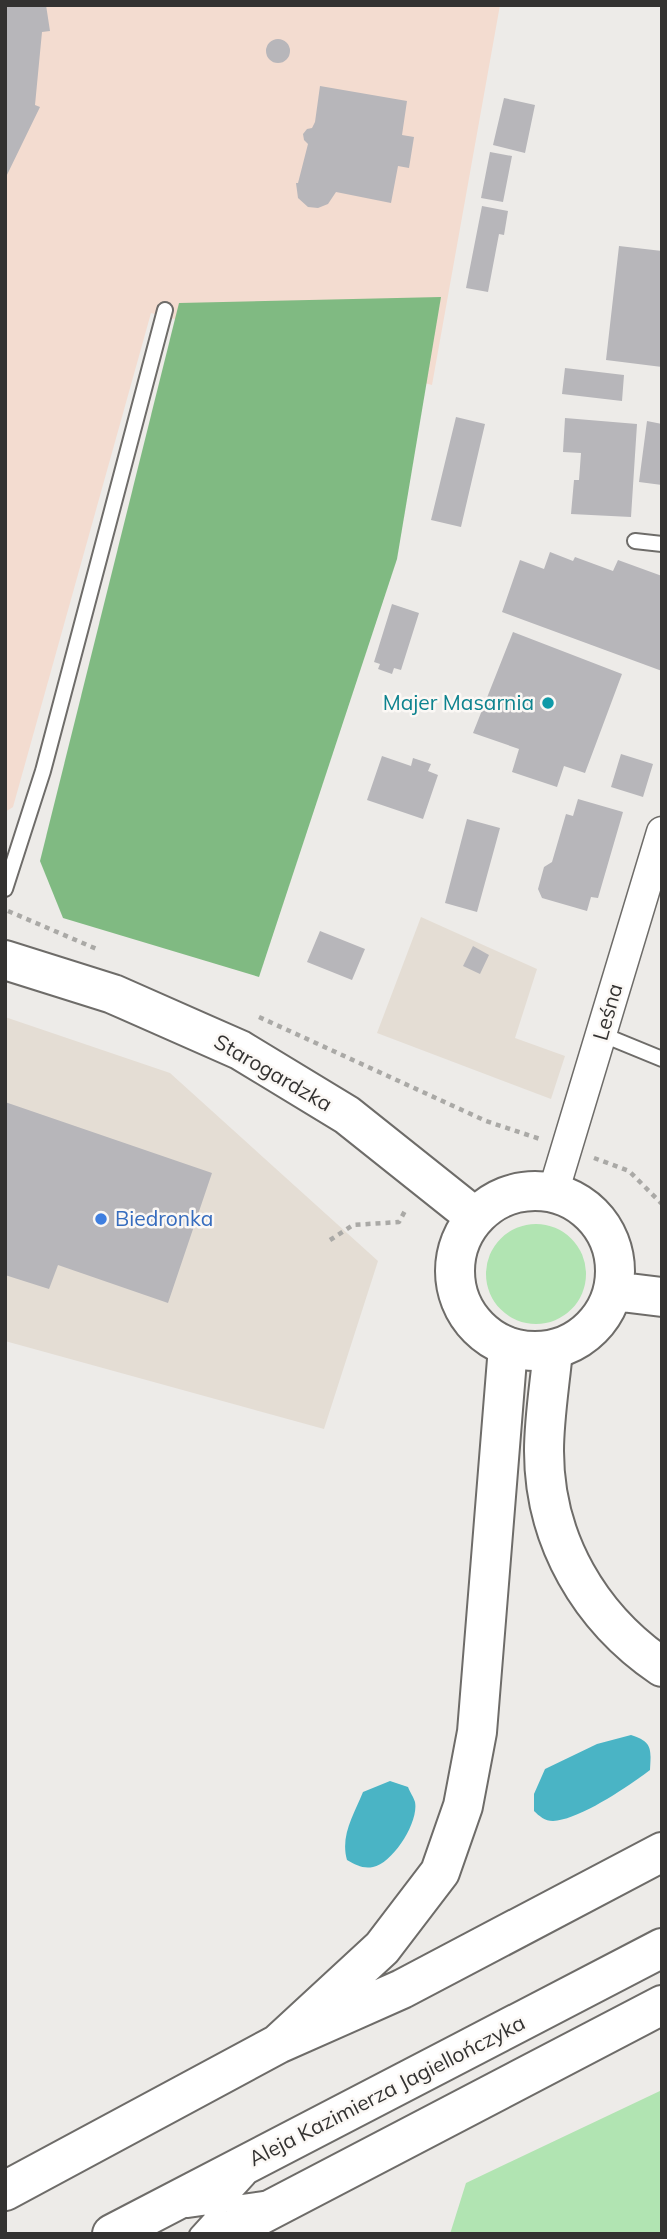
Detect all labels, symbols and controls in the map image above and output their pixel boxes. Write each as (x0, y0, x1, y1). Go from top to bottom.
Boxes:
place label: Majer Masarnia (383, 689, 534, 715)
marker: Majer Masarnia (540, 695, 556, 711)
street label: Leśna (587, 980, 628, 1043)
street label: Starogardzka (210, 1028, 337, 1116)
place label: Biedronka (115, 1205, 213, 1231)
marker: Biedronka (93, 1211, 109, 1227)
street label: Aleja Kazimierza Jagiellończyka (244, 2009, 529, 2171)

